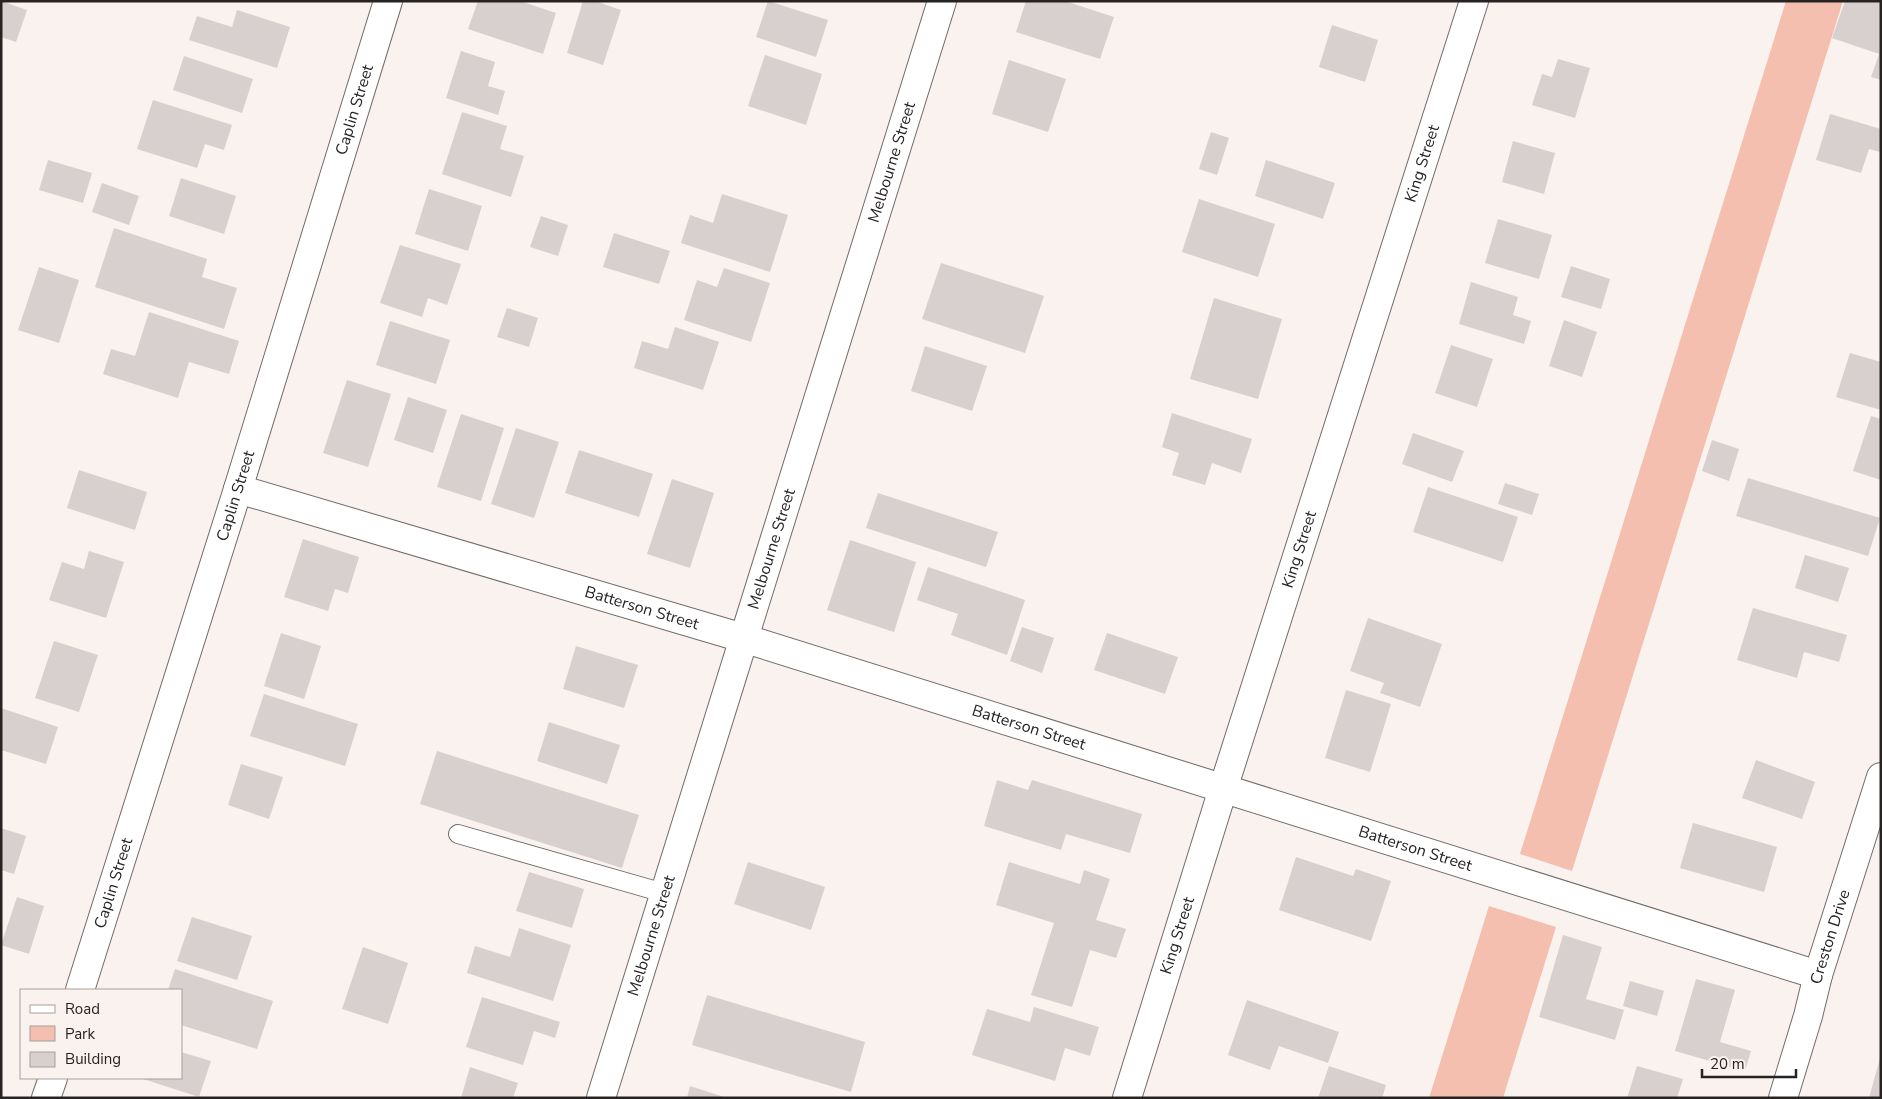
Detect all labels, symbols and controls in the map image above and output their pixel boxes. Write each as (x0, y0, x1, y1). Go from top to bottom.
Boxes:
street label: Caplin Street (330, 61, 379, 158)
street label: Melbourne Street (863, 99, 921, 225)
street label: King Street (1400, 122, 1445, 205)
street label: Caplin Street (211, 448, 260, 544)
street label: Melbourne Street (743, 485, 801, 612)
street label: King Street (1277, 508, 1322, 591)
street label: Batterson Street (582, 581, 702, 635)
street label: Batterson Street (969, 699, 1089, 756)
street label: Batterson Street (1356, 821, 1475, 877)
street label: Caplin Street (89, 835, 138, 931)
street label: Melbourne Street (622, 872, 681, 999)
street label: Creston Drive (1805, 887, 1856, 986)
street label: King Street (1155, 894, 1200, 977)
legend (20, 989, 182, 1079)
text: Road (65, 999, 100, 1019)
text: Park (65, 1024, 95, 1044)
scale bar (1702, 1046, 1796, 1078)
text: Building (65, 1049, 121, 1069)
text: 20 m (1710, 1054, 1745, 1074)

